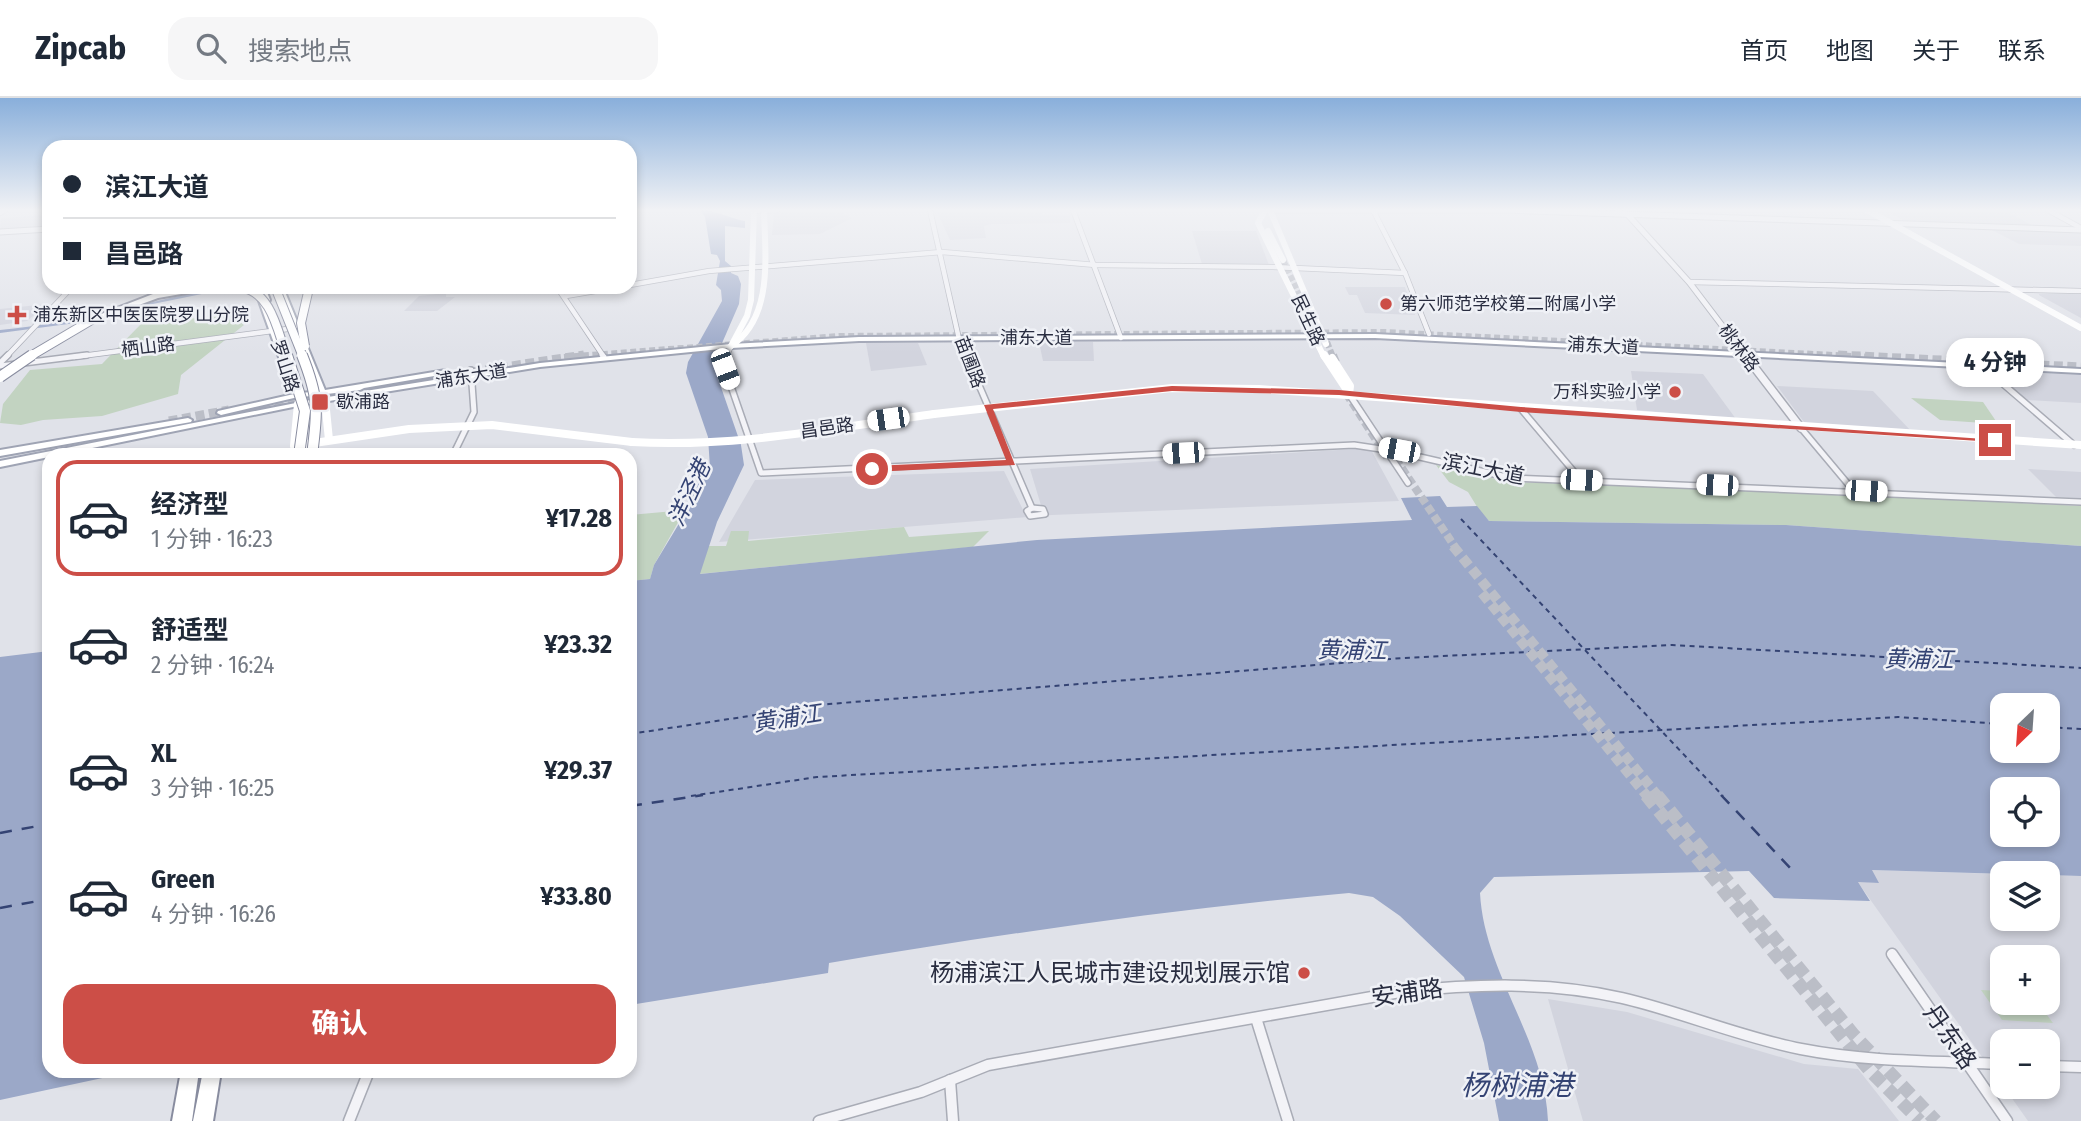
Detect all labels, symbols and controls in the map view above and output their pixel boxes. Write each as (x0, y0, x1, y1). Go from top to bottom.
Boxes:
search box (168, 17, 658, 80)
text: Zipcab (35, 28, 126, 68)
icon: search (192, 29, 230, 67)
text: 搜索地点 (248, 36, 352, 67)
text: 首页 (1740, 37, 1788, 65)
text: 地图 (1826, 37, 1874, 65)
text: 关于 (1912, 37, 1960, 65)
text: 联系 (1998, 37, 2046, 65)
text: 滨江大道 (105, 172, 209, 203)
text: 昌邑路 (105, 239, 183, 270)
street label: 民生路 (1287, 291, 1329, 349)
place label: 第六师范学校第二附属小学 (1400, 293, 1616, 315)
marker: 第六师范学校第二附属小学 (1378, 296, 1394, 312)
place label: 浦东新区中医医院罗山分院 (33, 304, 249, 326)
marker: 浦东新区中医医院罗山分院 (7, 305, 27, 325)
street label: 桃林路 (1714, 320, 1764, 376)
street label: 浦东大道 (1000, 327, 1072, 349)
street label: 栖山路 (120, 333, 176, 361)
street label: 苗圃路 (950, 333, 990, 391)
street label: 浦东大道 (1566, 333, 1640, 359)
street label: 罗山路 (266, 337, 304, 395)
callout: 4 分钟 (1946, 338, 2044, 388)
car (708, 346, 743, 392)
text: 4 分钟 (1964, 348, 2026, 376)
street label: 浦东大道 (434, 360, 508, 392)
place label: 万科实验小学 (1553, 381, 1661, 403)
marker: 万科实验小学 (1667, 384, 1683, 400)
place label: 歇浦路 (336, 391, 390, 413)
marker: 歇浦路 (310, 392, 330, 412)
car (866, 406, 911, 432)
street label: 昌邑路 (799, 413, 855, 443)
route end (1979, 424, 2011, 456)
car (1377, 436, 1422, 464)
car (1162, 441, 1205, 465)
street label: 滨江大道 (1439, 448, 1527, 490)
water label: 洋泾港 (662, 453, 718, 530)
route start (856, 453, 888, 485)
car (1560, 469, 1603, 491)
car (1696, 474, 1739, 496)
car (1845, 479, 1888, 503)
icon: car (67, 487, 130, 550)
text: 经济型 (151, 489, 229, 520)
text: ¥17.28 (546, 503, 612, 534)
text: 1 分钟 · 16:23 (151, 525, 273, 553)
icon: car (67, 613, 130, 676)
text: 舒适型 (151, 615, 229, 646)
text: ¥23.32 (544, 629, 612, 660)
water label: 黄浦江 (1317, 635, 1390, 665)
water label: 黄浦江 (1884, 644, 1957, 674)
text: 2 分钟 · 16:24 (151, 651, 274, 679)
north arrow (1990, 693, 2060, 763)
map controls (1990, 693, 2060, 1099)
water label: 黄浦江 (751, 698, 826, 737)
text: XL (151, 738, 177, 769)
icon: car (67, 739, 130, 802)
text: ¥29.37 (544, 755, 612, 786)
text: 3 分钟 · 16:25 (151, 774, 274, 802)
button: locate (1990, 777, 2060, 847)
button: layers (1990, 861, 2060, 931)
text: Green (151, 864, 215, 895)
icon: car (67, 865, 130, 928)
text: ¥33.80 (540, 881, 612, 912)
text: 4 分钟 · 16:26 (151, 900, 276, 928)
button: + (1990, 945, 2060, 1015)
place label: 杨浦滨江人民城市建设规划展示馆 (930, 959, 1290, 987)
marker: 杨浦滨江人民城市建设规划展示馆 (1296, 965, 1312, 981)
street label: 安浦路 (1369, 974, 1445, 1012)
button: 确认 (63, 984, 616, 1064)
street label: 丹东路 (1918, 999, 1982, 1075)
button: − (1990, 1029, 2060, 1099)
water label: 杨树浦港 (1461, 1069, 1577, 1102)

